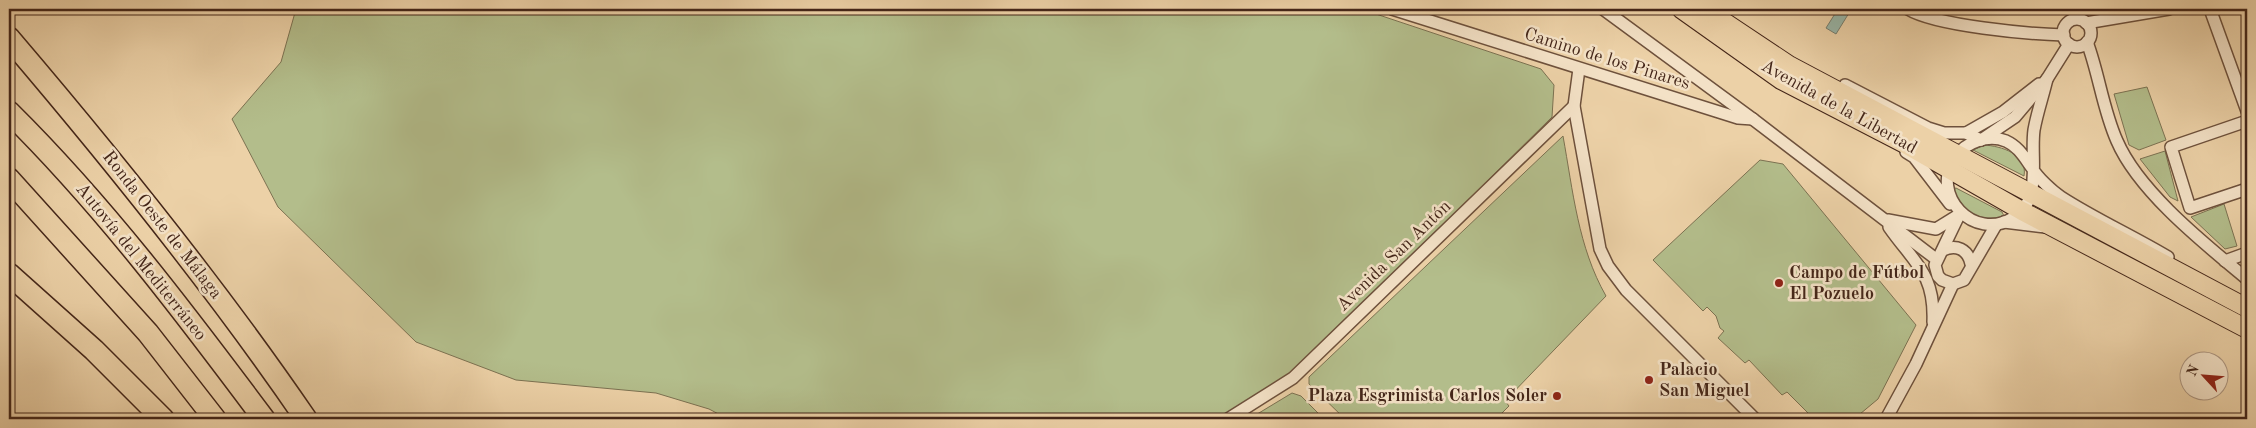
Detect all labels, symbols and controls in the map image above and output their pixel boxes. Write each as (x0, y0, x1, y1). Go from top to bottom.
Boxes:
street label: Camino de los Pinares (1522, 25, 1692, 93)
street label: Avenida de la Libertad (1758, 57, 1920, 157)
street label: Ronda Oeste de Málaga (99, 148, 225, 302)
street label: Autovía del Mediterráneo (72, 180, 210, 344)
street label: Avenida San Antón (1334, 197, 1455, 315)
place label: Campo de Fútbol El Pozuelo (1789, 264, 1925, 303)
marker: Campo de Fútbol El Pozuelo (1773, 277, 1785, 289)
north arrow (2178, 350, 2228, 400)
place label: Palacio San Miguel (1659, 361, 1750, 400)
text: N (2185, 363, 2202, 379)
marker: Palacio San Miguel (1643, 374, 1655, 386)
place label: Plaza Esgrimista Carlos Soler (1307, 387, 1547, 405)
marker: Plaza Esgrimista Carlos Soler (1551, 390, 1563, 402)

